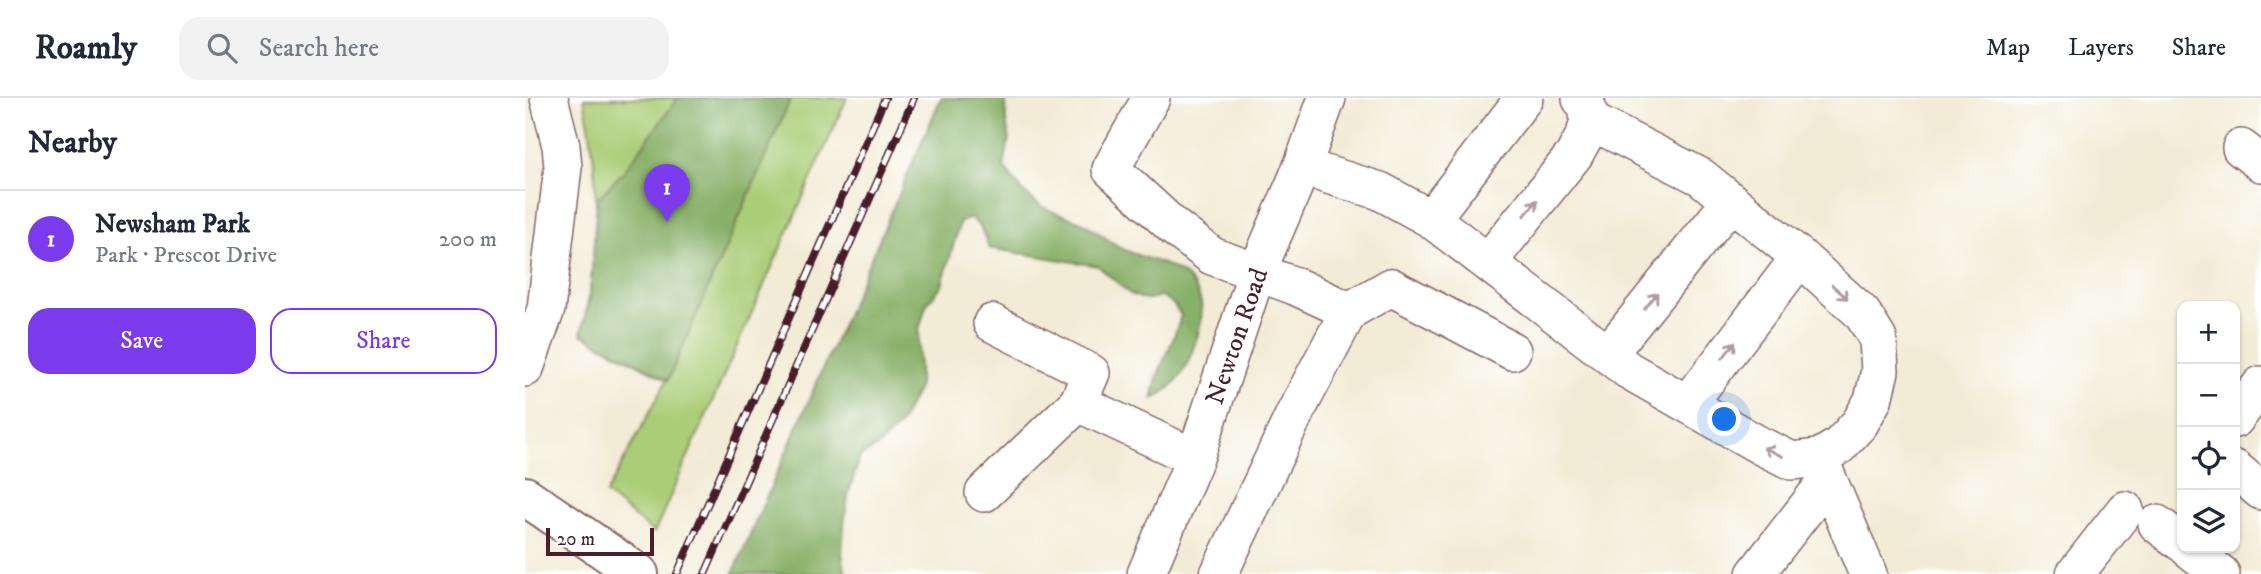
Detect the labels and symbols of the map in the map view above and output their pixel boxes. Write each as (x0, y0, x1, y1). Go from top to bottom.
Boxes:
pin: 1 (644, 164, 690, 222)
one-way arrow (1524, 199, 1539, 218)
street label: Newton Road (1199, 264, 1276, 409)
one-way arrow (1830, 284, 1848, 300)
one-way arrow (1643, 292, 1658, 310)
one-way arrow (1722, 341, 1737, 360)
your location (1707, 402, 1741, 436)
one-way arrow (1763, 444, 1784, 458)
scale bar (546, 525, 655, 557)

